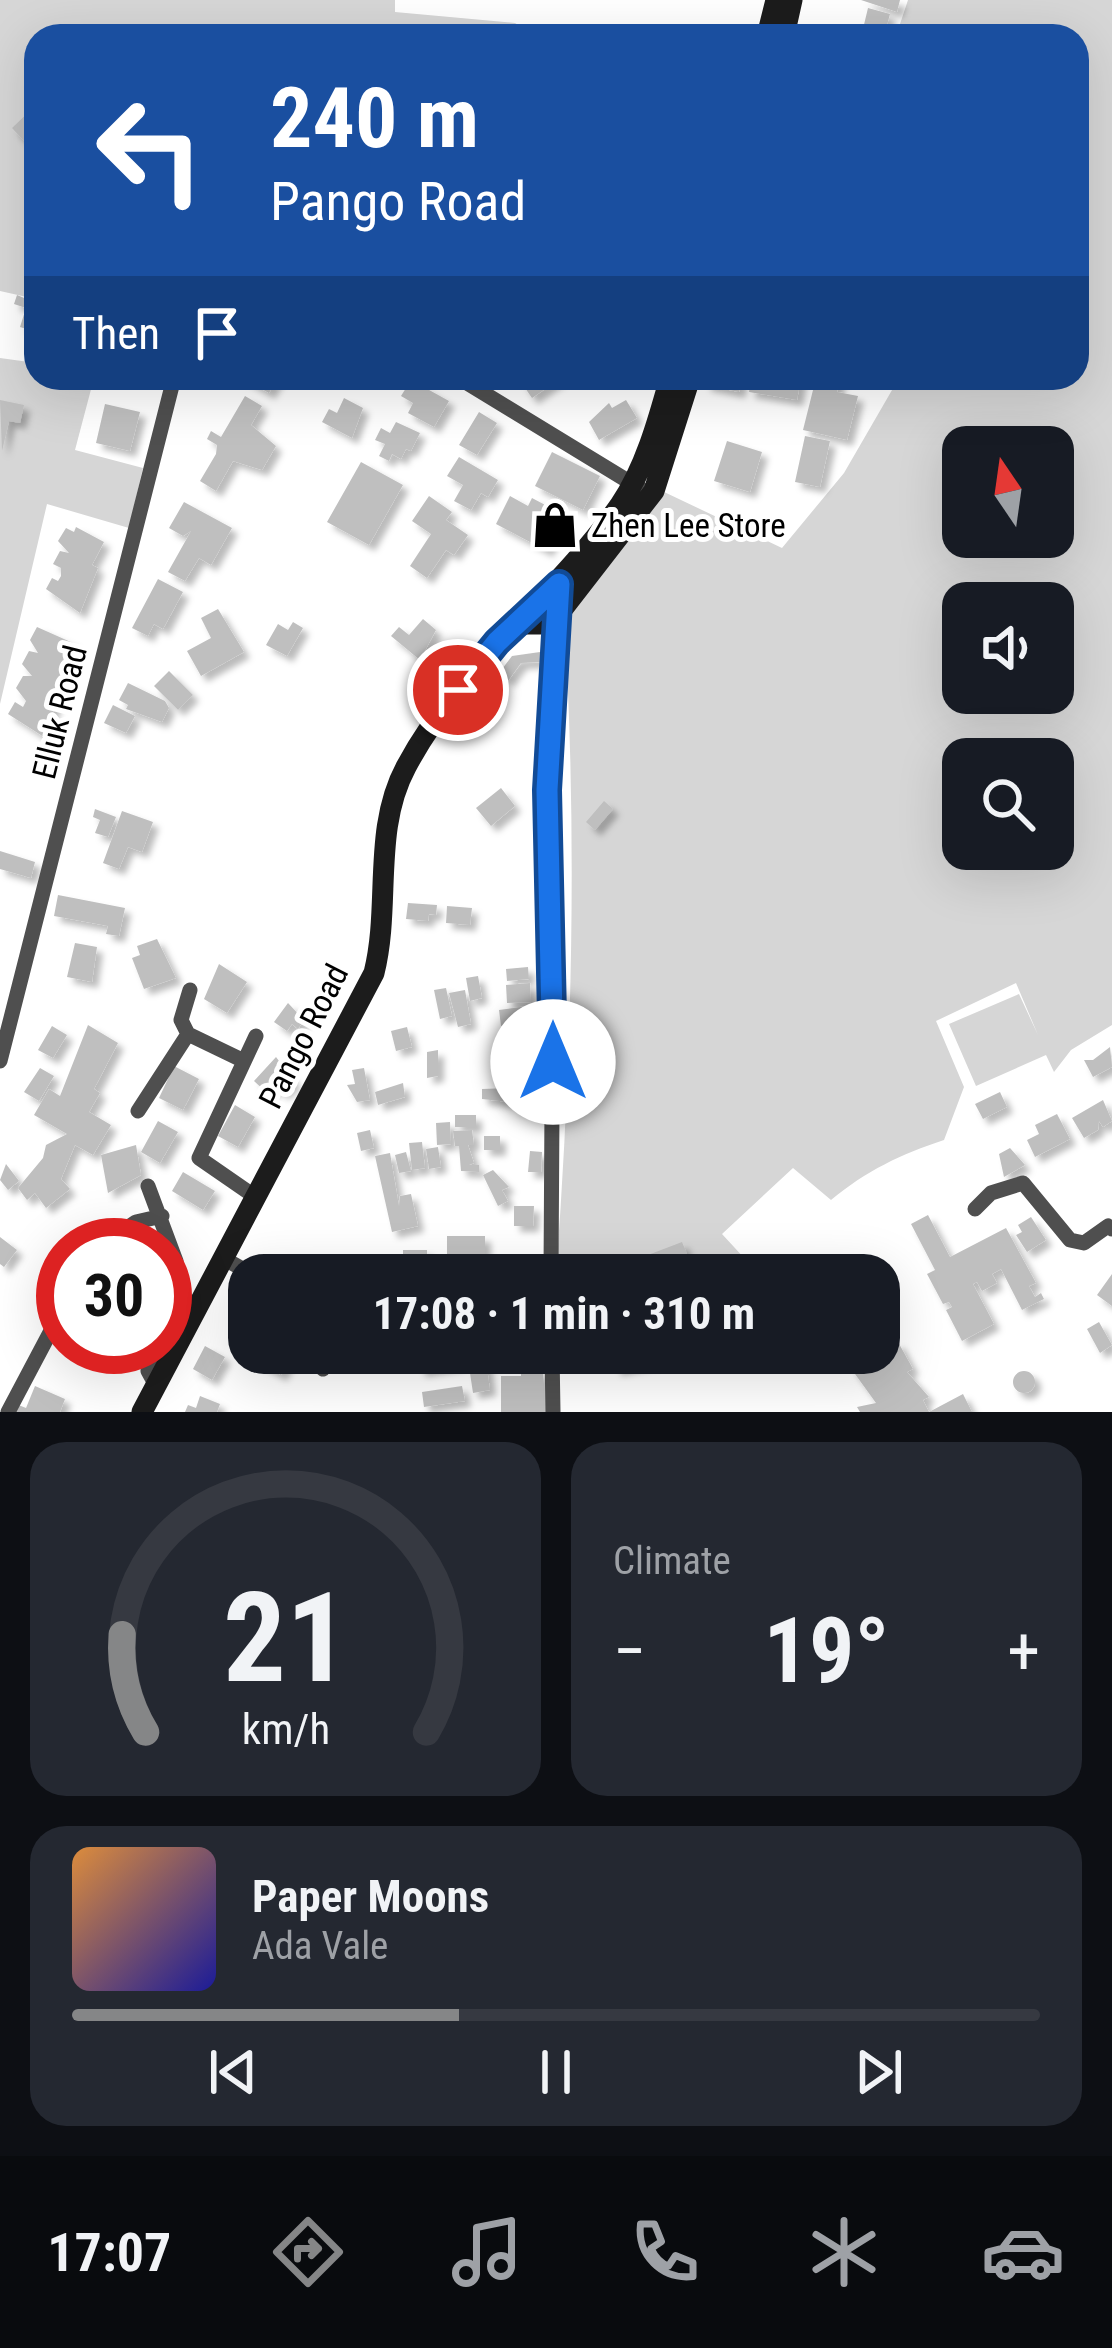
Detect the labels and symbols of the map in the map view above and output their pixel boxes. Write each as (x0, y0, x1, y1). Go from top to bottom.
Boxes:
north arrow (942, 426, 1074, 558)
shop icon: Zhen Lee Store (530, 500, 580, 550)
place label: Zhen Lee Store (591, 506, 786, 545)
pin (407, 639, 509, 741)
street label: Elluk Road (24, 641, 95, 783)
street label: Pango Road (251, 958, 356, 1115)
position arrow (490, 999, 616, 1125)
speed limit sign: 30 (36, 1218, 192, 1374)

